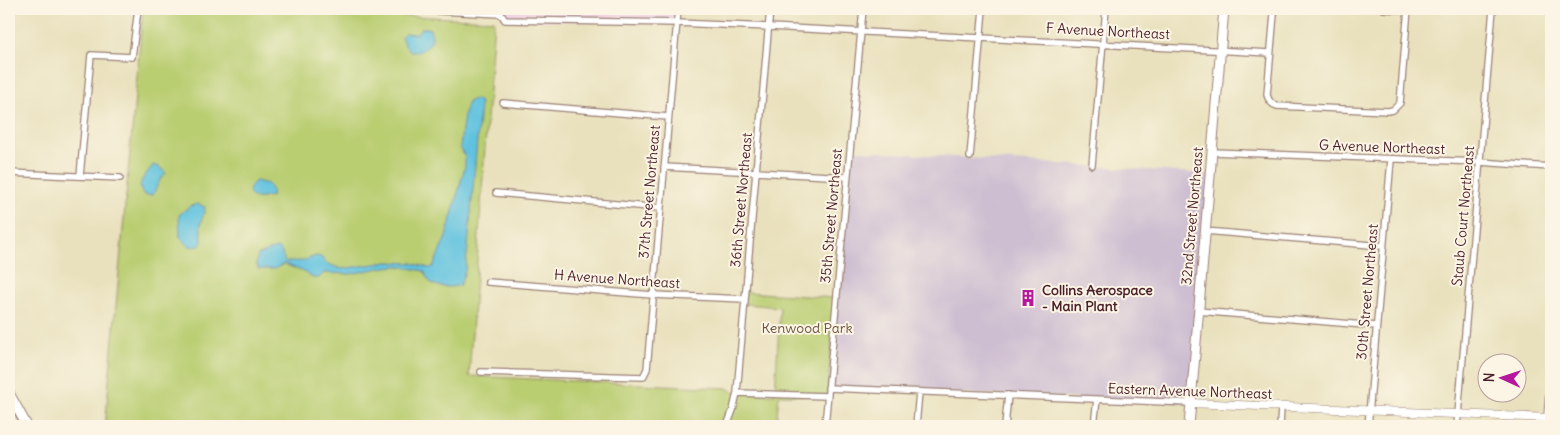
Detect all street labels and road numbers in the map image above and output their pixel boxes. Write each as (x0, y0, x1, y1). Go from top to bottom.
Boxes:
street label: F Avenue Northeast (1046, 19, 1171, 43)
street label: 37th Street Northeast (634, 124, 664, 260)
street label: 36th Street Northeast (726, 131, 756, 268)
street label: G Avenue Northeast (1319, 136, 1446, 158)
street label: Staub Court Northeast (1448, 145, 1478, 287)
street label: 32nd Street Northeast (1177, 146, 1207, 286)
street label: 35th Street Northeast (816, 148, 846, 284)
street label: 30th Street Northeast (1352, 223, 1382, 361)
street label: H Avenue Northeast (553, 266, 681, 292)
street label: Eastern Avenue Northeast (1108, 379, 1273, 403)

